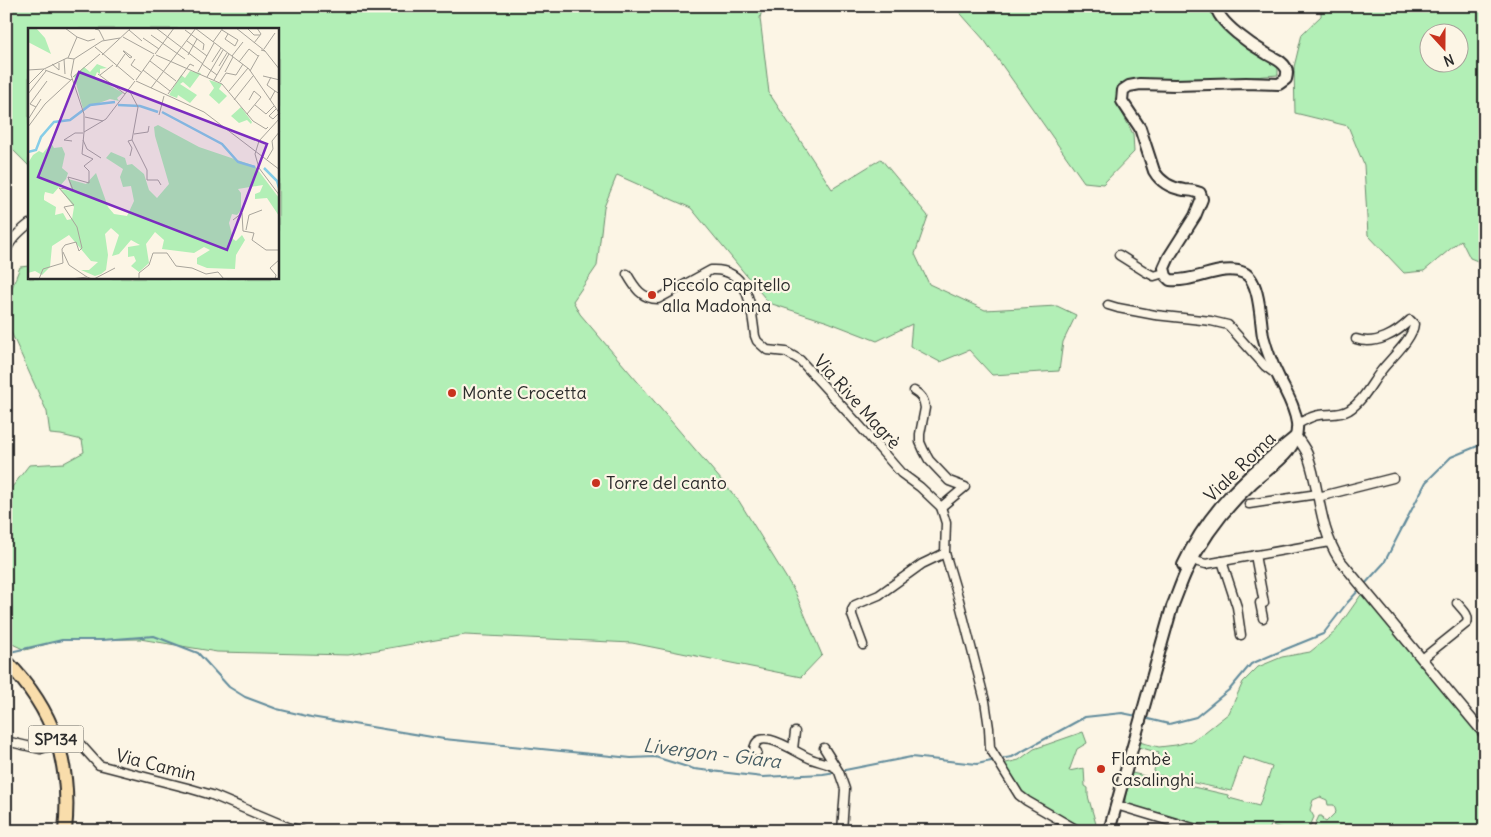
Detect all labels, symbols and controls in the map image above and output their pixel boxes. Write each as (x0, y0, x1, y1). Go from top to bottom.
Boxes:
north arrow (1418, 22, 1468, 72)
inset map (28, 28, 279, 279)
text: N (1441, 50, 1456, 70)
place label: Piccolo capitello alla Madonna (662, 273, 791, 317)
marker: Piccolo capitello alla Madonna (646, 289, 658, 301)
street label: Via Rive Magrè (809, 350, 906, 454)
place label: Monte Crocetta (462, 381, 587, 404)
marker: Monte Crocetta (446, 387, 458, 399)
street label: Viale Roma (1199, 427, 1280, 507)
place label: Torre del canto (606, 471, 727, 494)
marker: Torre del canto (590, 477, 602, 489)
road number: SP134 (28, 726, 84, 752)
water label: Livergon - Giara (642, 733, 783, 773)
street label: Via Camin (114, 743, 199, 786)
place label: Flambè Casalinghi (1111, 747, 1194, 791)
marker: Flambè Casalinghi (1095, 763, 1107, 775)

